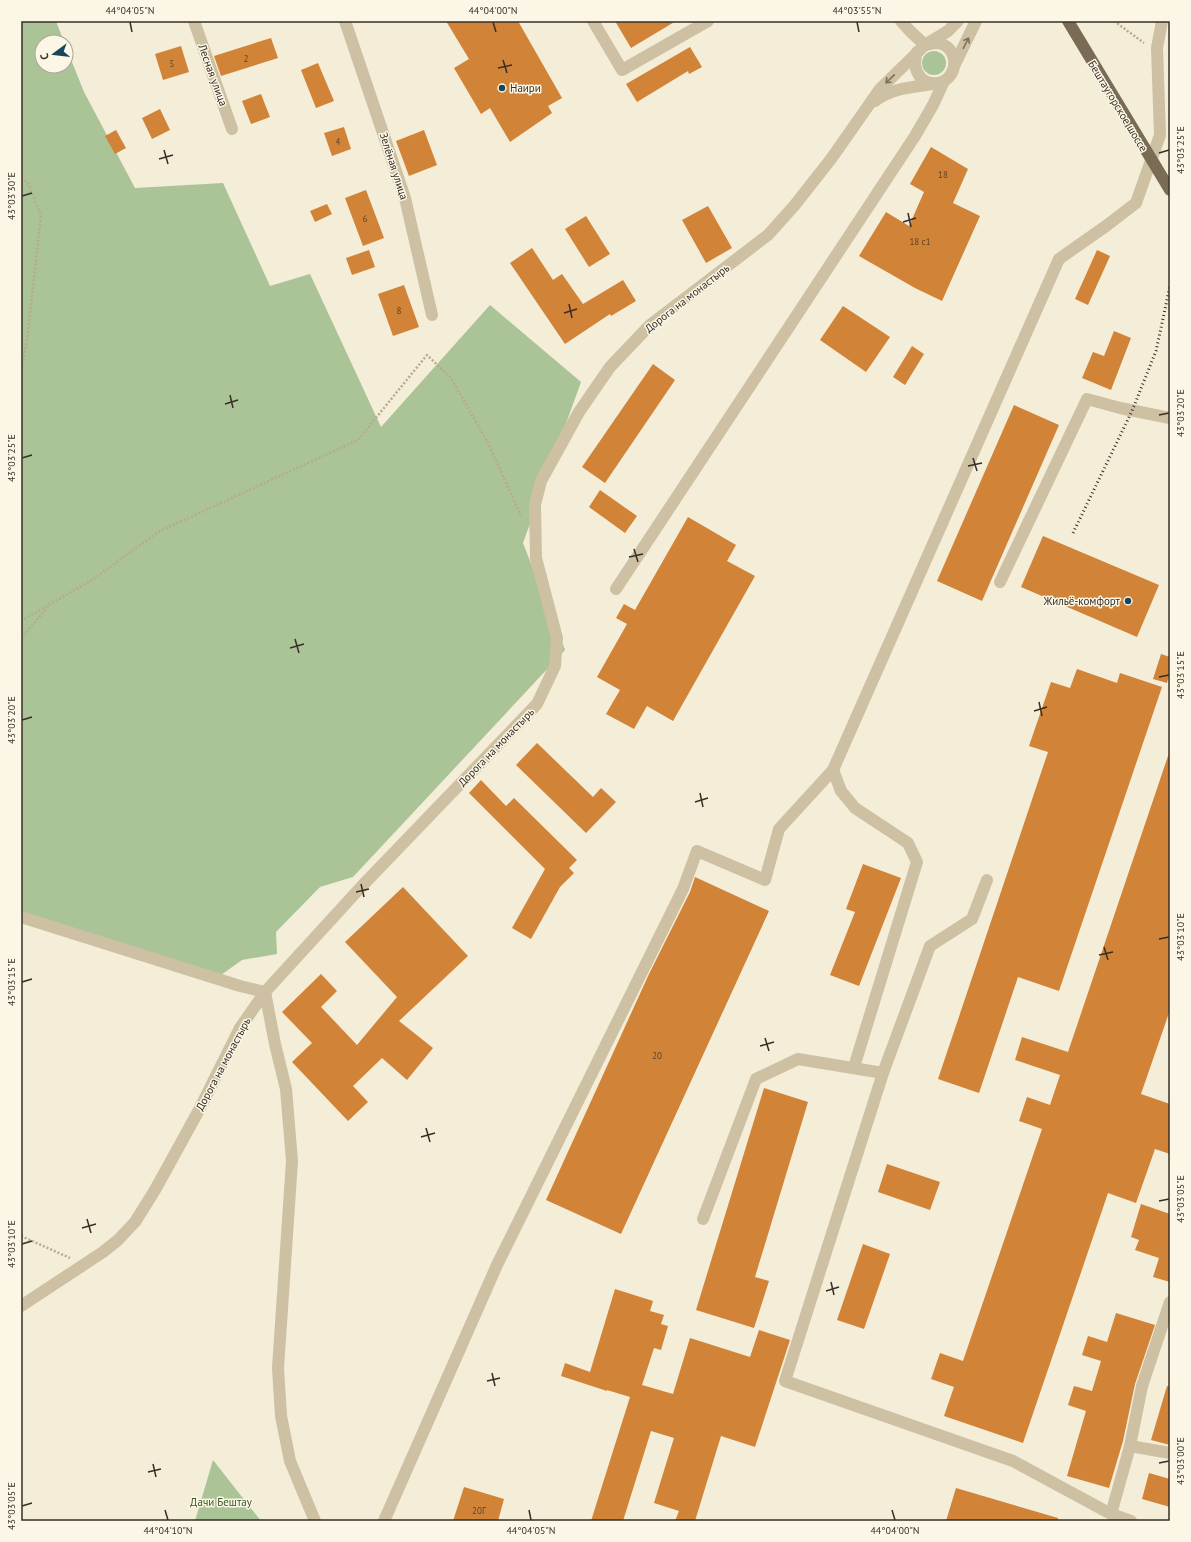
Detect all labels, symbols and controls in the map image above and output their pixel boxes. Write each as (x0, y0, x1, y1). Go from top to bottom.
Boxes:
text: 44°04'05"N (105, 4, 155, 17)
text: 44°04'00"N (468, 4, 518, 17)
text: 44°03'55"N (832, 4, 882, 17)
north arrow (34, 34, 74, 74)
one-way arrow (963, 37, 970, 49)
street label: Лесная улица (195, 41, 231, 108)
text: С (37, 52, 52, 61)
house number: 2 (244, 53, 249, 64)
house number: 5 (170, 58, 175, 69)
street label: Бештаугорское шоссе (1085, 58, 1151, 154)
one-way arrow (885, 74, 895, 84)
place label: Наири (510, 81, 541, 95)
marker: Наири (497, 83, 507, 93)
text: 43°03'25"E (1174, 126, 1187, 174)
street label: Зелёная улица (377, 131, 411, 201)
house number: 4 (336, 136, 341, 147)
house number: 18 (938, 169, 948, 180)
text: 43°03'30"E (5, 172, 18, 220)
house number: 6 (363, 213, 368, 224)
house number: 18 с1 (909, 236, 931, 247)
street label: Дорога на монастырь (642, 261, 732, 335)
house number: 8 (397, 305, 402, 316)
text: 43°03'20"E (1174, 389, 1187, 437)
text: 43°03'25"E (5, 434, 18, 482)
place label: Жильё-комфорт (1042, 594, 1121, 608)
marker: Жильё-комфорт (1123, 596, 1133, 606)
text: 43°03'15"E (1174, 651, 1187, 699)
text: 43°03'20"E (5, 696, 18, 744)
street label: Дорога на монастырь (455, 705, 537, 789)
text: 43°03'10"E (1174, 913, 1187, 961)
text: 43°03'15"E (5, 958, 18, 1006)
street label: Дорога на монастырь (193, 1015, 253, 1113)
house number: 20 (652, 1050, 662, 1061)
text: 43°03'05"E (1174, 1175, 1187, 1223)
text: 43°03'10"E (5, 1220, 18, 1268)
text: 43°03'00"E (1174, 1437, 1187, 1485)
text: 43°03'05"E (5, 1482, 18, 1530)
park label: Дачи Бештау (190, 1495, 253, 1509)
house number: 20Г (472, 1505, 487, 1516)
text: 44°04'10"N (143, 1524, 193, 1537)
text: 44°04'05"N (506, 1524, 556, 1537)
text: 44°04'00"N (870, 1524, 920, 1537)

